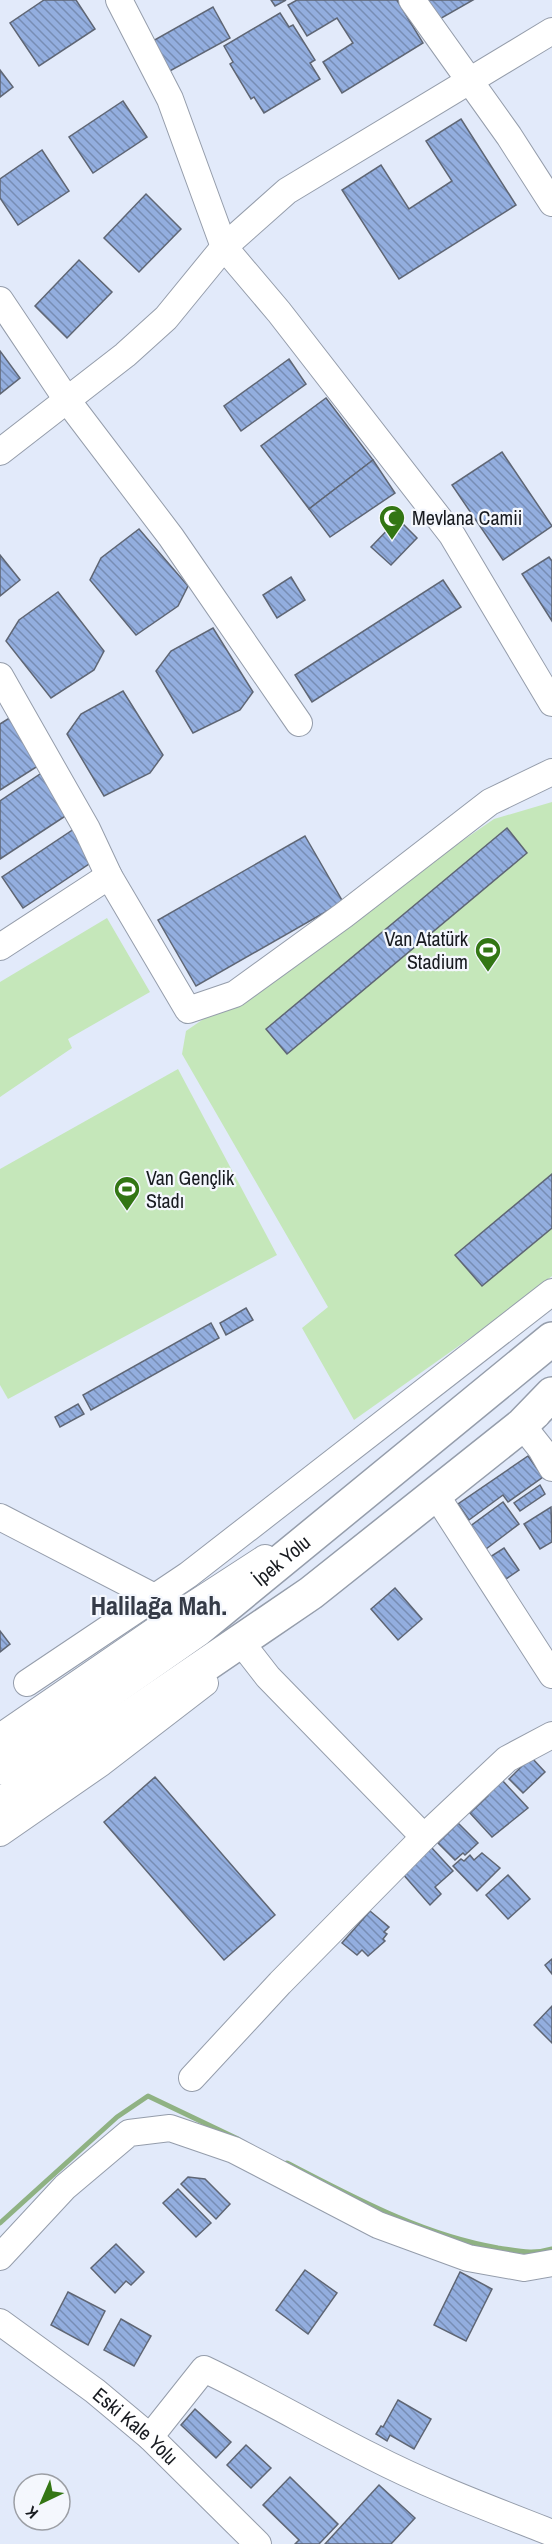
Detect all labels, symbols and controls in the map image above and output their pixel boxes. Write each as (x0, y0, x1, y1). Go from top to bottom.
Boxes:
mosque icon: Mevlana Camii (377, 503, 407, 541)
place label: Mevlana Camii (412, 504, 522, 531)
place label: Van Atatürk Stadium (384, 925, 469, 975)
sports icon: Van Atatürk Stadium (473, 935, 503, 973)
place label: Van Gençlik Stadı (146, 1164, 235, 1214)
sports icon: Van Gençlik Stadı (112, 1174, 142, 1212)
street label: İpek Yolu (247, 1529, 316, 1592)
district label: Halilağa Mah. (91, 1588, 227, 1623)
street label: Eski Kale Yolu (87, 2381, 184, 2470)
north arrow (12, 2472, 72, 2532)
text: K (20, 2501, 43, 2524)

